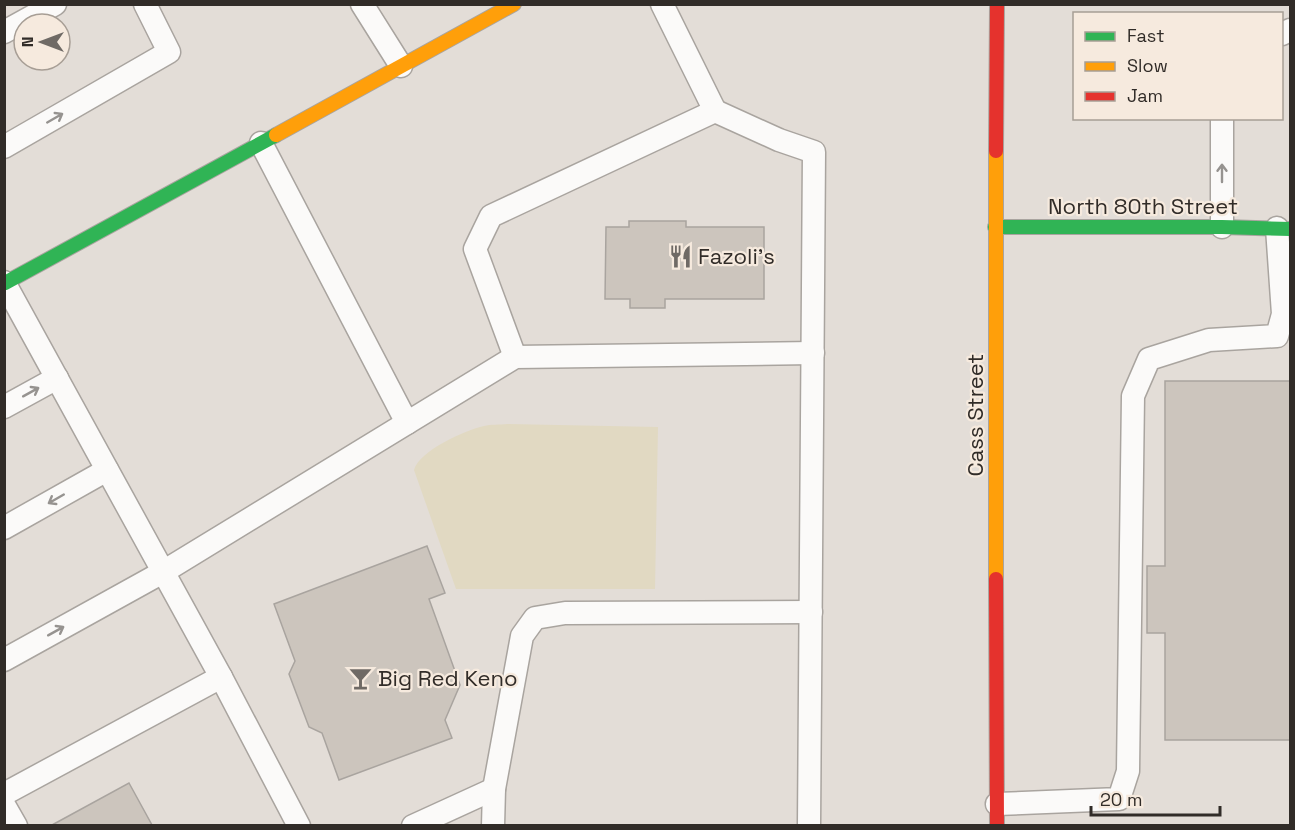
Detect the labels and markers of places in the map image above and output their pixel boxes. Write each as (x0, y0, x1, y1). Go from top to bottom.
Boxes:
place label: Fazoli's (698, 242, 775, 270)
restaurant icon: Fazoli's (667, 243, 693, 269)
place label: Big Red Keno (378, 664, 518, 692)
bar icon: Big Red Keno (347, 665, 373, 691)

